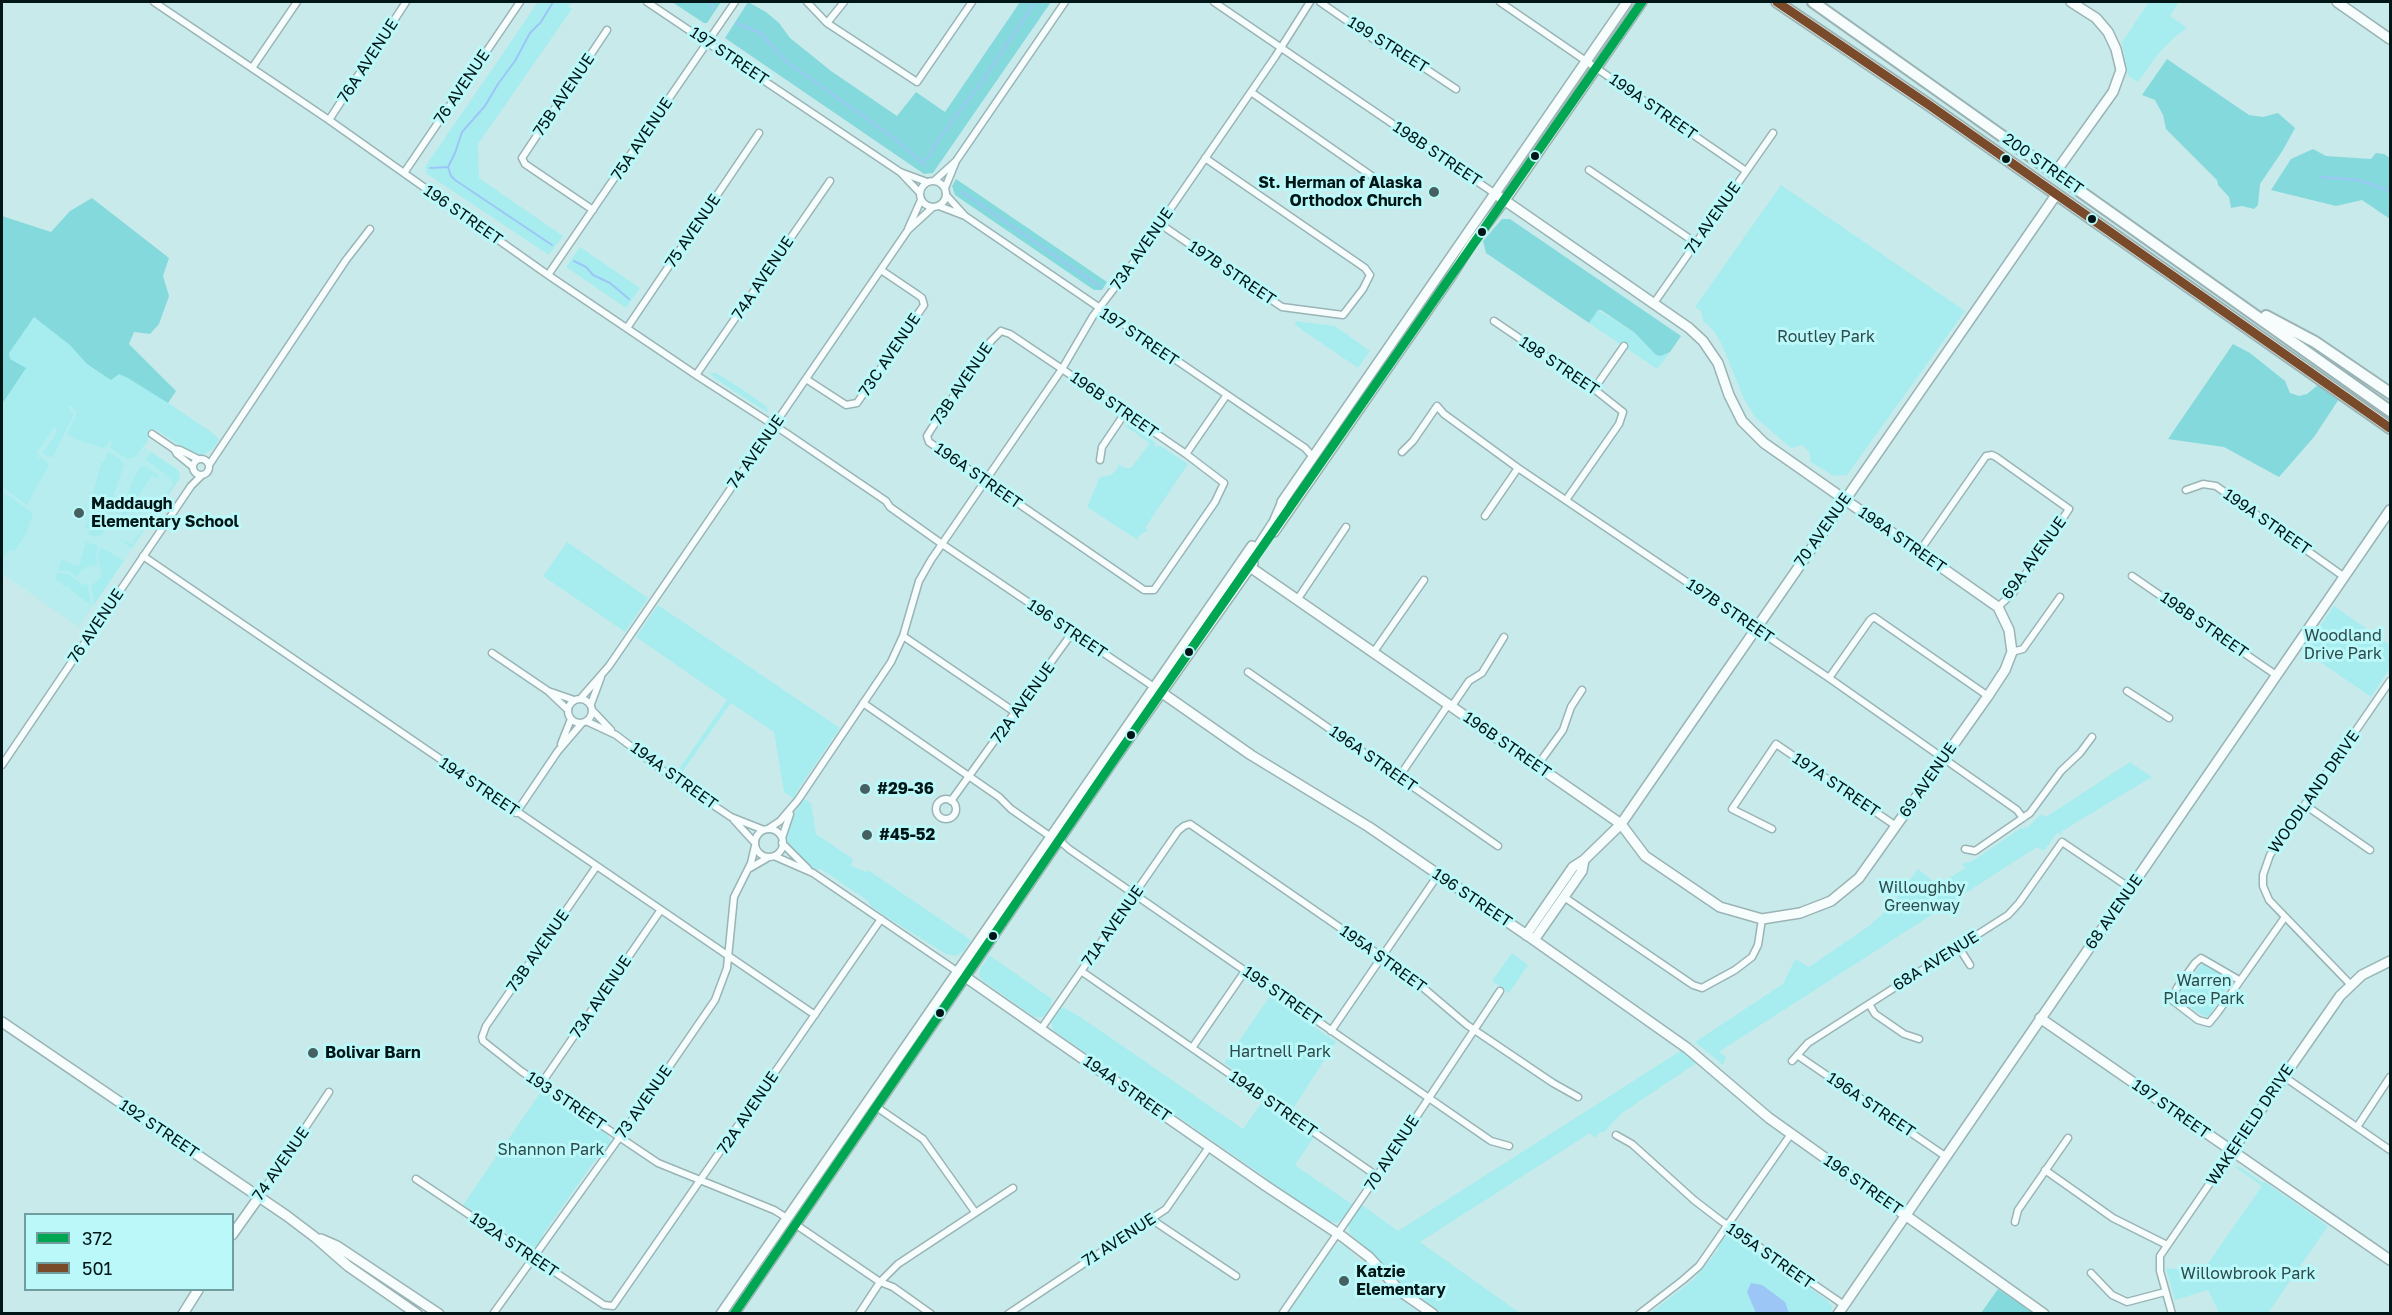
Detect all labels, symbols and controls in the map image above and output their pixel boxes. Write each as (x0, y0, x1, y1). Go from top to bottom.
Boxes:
street label: 199 STREET (1344, 13, 1432, 77)
street label: 76A AVENUE (334, 15, 402, 107)
street label: 197 STREET (686, 23, 772, 89)
street label: 76 AVENUE (430, 46, 494, 128)
street label: 75B AVENUE (529, 50, 599, 140)
street label: 199A STREET (1606, 70, 1700, 144)
street label: 75A AVENUE (607, 94, 677, 184)
street label: 198B STREET (1389, 117, 1485, 191)
street label: 200 STREET (1999, 129, 2087, 199)
unlabelled marker (1529, 150, 1541, 162)
unlabelled marker (2000, 153, 2012, 165)
place label: St. Herman of Alaska Orthodox Church (1258, 173, 1422, 211)
street label: 71 AVENUE (1681, 178, 1745, 258)
street label: 196 STREET (420, 181, 506, 249)
marker: St. Herman of Alaska Orthodox Church (1427, 185, 1441, 199)
street label: 75 AVENUE (661, 190, 725, 272)
street label: 73A AVENUE (1107, 204, 1177, 294)
unlabelled marker (2086, 213, 2098, 225)
unlabelled marker (1476, 226, 1488, 238)
street label: 74A AVENUE (728, 233, 798, 323)
street label: 197B STREET (1185, 237, 1279, 309)
street label: 197 STREET (1096, 304, 1182, 370)
street label: 73C AVENUE (855, 310, 925, 400)
park label: Routley Park (1777, 327, 1875, 347)
street label: 198 STREET (1516, 332, 1602, 400)
street label: 73B AVENUE (927, 339, 997, 429)
street label: 196B STREET (1067, 368, 1161, 442)
street label: 74 AVENUE (724, 411, 788, 493)
street label: 196A STREET (931, 439, 1025, 513)
street label: 199A STREET (2220, 485, 2314, 559)
street label: 70 AVENUE (1791, 489, 1855, 571)
place label: Maddaugh Elementary School (91, 494, 239, 532)
street label: 198A STREET (1855, 503, 1949, 577)
marker: Maddaugh Elementary School (72, 506, 86, 520)
street label: 69A AVENUE (1998, 513, 2070, 603)
street label: 197B STREET (1683, 575, 1777, 647)
street label: 76 AVENUE (64, 585, 128, 667)
street label: 198B STREET (2157, 588, 2251, 662)
street label: 196 STREET (1024, 595, 1110, 663)
park label: Woodland Drive Park (2304, 626, 2382, 664)
unlabelled marker (1183, 646, 1195, 658)
street label: 72A AVENUE (987, 659, 1059, 747)
street label: 196B STREET (1460, 708, 1554, 782)
street label: 196A STREET (1326, 722, 1420, 796)
street label: WOODLAND DRIVE (2264, 727, 2364, 857)
unlabelled marker (1125, 729, 1137, 741)
street label: 194A STREET (627, 738, 721, 814)
street label: 69 AVENUE (1895, 739, 1961, 821)
street label: 197A STREET (1789, 749, 1883, 821)
street label: 194 STREET (436, 753, 522, 821)
place label: #29-36 (877, 779, 934, 799)
marker: #29-36 (858, 782, 872, 796)
place label: #45-52 (879, 825, 935, 845)
marker: #45-52 (860, 828, 874, 842)
street label: 196 STREET (1429, 864, 1515, 932)
street label: 68 AVENUE (2081, 871, 2147, 953)
park label: Willoughby Greenway (1878, 878, 1966, 916)
street label: 71A AVENUE (1078, 882, 1148, 970)
street label: 73B AVENUE (503, 906, 573, 996)
street label: 195A STREET (1336, 921, 1430, 997)
street label: 68A AVENUE (1890, 927, 1982, 995)
unlabelled marker (987, 930, 999, 942)
street label: 73A AVENUE (566, 952, 636, 1042)
street label: 195 STREET (1239, 962, 1325, 1030)
park label: Warren Place Park (2163, 971, 2245, 1009)
unlabelled marker (934, 1007, 946, 1019)
park label: Hartnell Park (1229, 1042, 1331, 1062)
place label: Bolivar Barn (325, 1043, 421, 1063)
marker: Bolivar Barn (306, 1046, 320, 1060)
street label: 194A STREET (1080, 1052, 1174, 1126)
street label: WAKEFIELD DRIVE (2202, 1061, 2298, 1189)
street label: 73 AVENUE (612, 1062, 676, 1142)
street label: 194B STREET (1226, 1067, 1320, 1141)
street label: 193 STREET (523, 1068, 609, 1134)
street label: 72A AVENUE (713, 1068, 783, 1158)
street label: 196A STREET (1823, 1068, 1919, 1142)
street label: 197 STREET (2128, 1075, 2214, 1143)
street label: 192 STREET (116, 1096, 202, 1162)
street label: 70 AVENUE (1361, 1112, 1423, 1194)
street label: 74 AVENUE (249, 1123, 313, 1205)
park label: Shannon Park (498, 1140, 604, 1160)
street label: 196 STREET (1820, 1151, 1906, 1219)
street label: 192A STREET (466, 1209, 562, 1281)
street label: 71 AVENUE (1079, 1209, 1159, 1271)
legend (24, 1213, 234, 1291)
street label: 195A STREET (1723, 1219, 1817, 1293)
text: 372 (82, 1227, 113, 1249)
text: 501 (82, 1257, 112, 1279)
place label: Katzie Elementary (1356, 1262, 1446, 1300)
park label: Willowbrook Park (2181, 1264, 2315, 1284)
marker: Katzie Elementary (1337, 1274, 1351, 1288)

